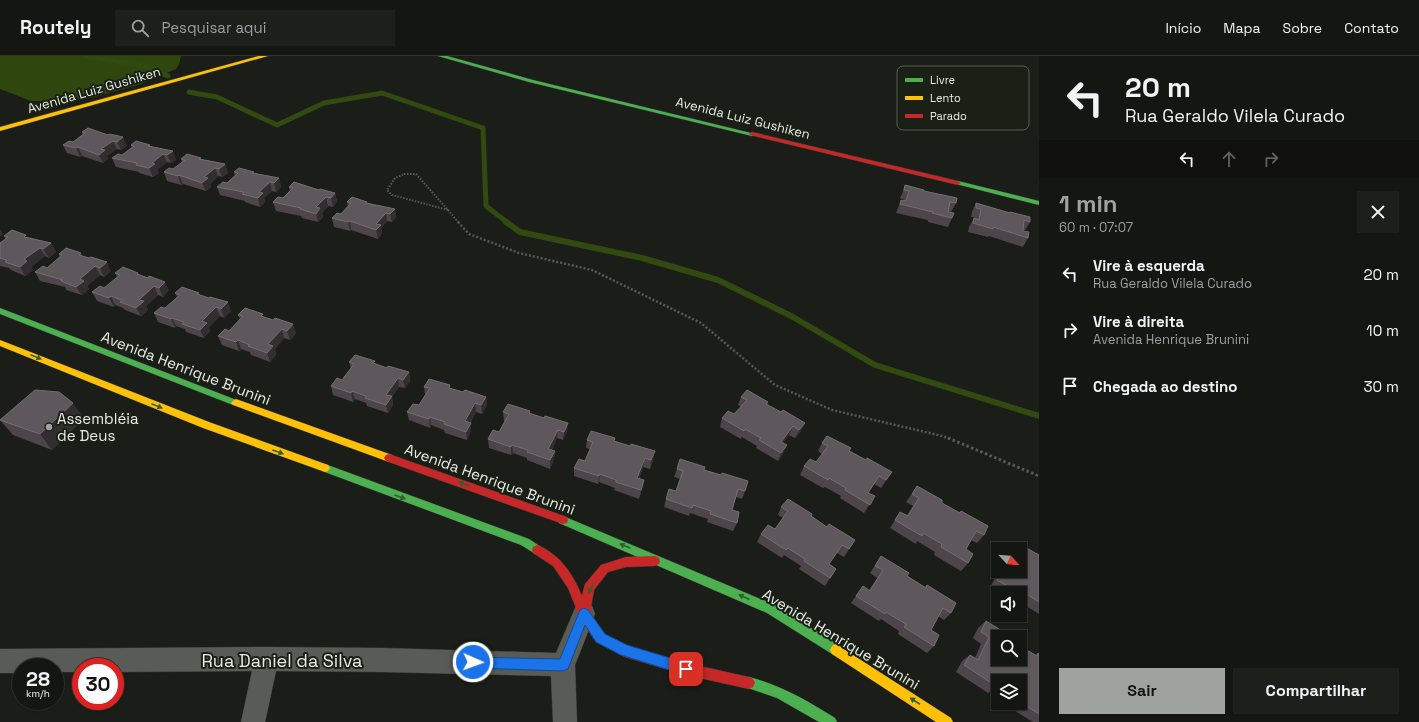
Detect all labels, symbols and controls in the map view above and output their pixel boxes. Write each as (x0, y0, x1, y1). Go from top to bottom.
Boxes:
search box (115, 10, 395, 46)
text: Routely (20, 15, 91, 40)
icon: search (129, 17, 151, 39)
text: Pesquisar aqui (161, 18, 266, 37)
text: Início (1165, 19, 1201, 37)
text: Mapa (1223, 19, 1261, 37)
text: Sobre (1283, 19, 1322, 37)
text: Contato (1344, 19, 1399, 37)
street label: Avenida Luiz Gushiken (25, 63, 163, 117)
legend (897, 66, 1029, 130)
text: 20 m (1125, 69, 1191, 105)
icon: left (1059, 72, 1111, 124)
text: Livre (930, 73, 955, 87)
text: Lento (930, 91, 961, 105)
street label: Avenida Luiz Gushiken (674, 93, 812, 143)
text: Rua Geraldo Vilela Curado (1125, 104, 1345, 127)
text: Parado (930, 109, 967, 123)
icon: left (1176, 148, 1198, 170)
icon: ahead (1218, 148, 1240, 170)
icon: right (1260, 148, 1282, 170)
text: 1 min (1059, 188, 1118, 219)
button: close (1357, 191, 1399, 233)
text: 60 m · 07:07 (1059, 219, 1133, 236)
text: Vire à esquerda (1093, 256, 1205, 275)
icon: left (1059, 263, 1081, 285)
text: 20 m (1364, 265, 1399, 284)
text: Rua Geraldo Vilela Curado (1093, 275, 1252, 292)
text: Vire à direita (1093, 312, 1184, 331)
icon: right (1059, 319, 1081, 341)
text: 10 m (1366, 321, 1399, 340)
street label: Avenida Henrique Brunini (98, 327, 274, 409)
text: Avenida Henrique Brunini (1093, 331, 1249, 348)
one-way arrow (31, 355, 43, 361)
icon: arrive (1059, 375, 1081, 397)
text: Chegada ao destino (1093, 377, 1237, 396)
text: 30 m (1364, 377, 1399, 396)
one-way arrow (151, 403, 163, 409)
place label: Assembléia de Deus (57, 409, 139, 445)
marker: Assembléia de Deus (44, 422, 54, 432)
street label: Avenida Henrique Brunini (402, 439, 578, 519)
one-way arrow (273, 449, 285, 455)
one-way arrow (458, 480, 470, 486)
one-way arrow (395, 494, 407, 500)
one-way arrow (618, 542, 630, 548)
north arrow (991, 542, 1027, 578)
map controls (991, 542, 1027, 710)
one-way arrow (587, 582, 594, 594)
street label: Avenida Henrique Brunini (759, 584, 923, 694)
button: sound (991, 586, 1027, 622)
one-way arrow (737, 594, 749, 600)
button: search (991, 630, 1027, 666)
position arrow (452, 641, 494, 683)
street label: Rua Daniel da Silva (202, 649, 362, 672)
pin (669, 652, 703, 686)
speed limit sign: 30 (72, 658, 124, 710)
icon: arrive (675, 658, 697, 680)
text: 28 (26, 666, 50, 692)
button: Sair (1059, 668, 1225, 714)
button: Compartilhar (1233, 668, 1399, 714)
button: layers (991, 674, 1027, 710)
text: km/h (26, 687, 50, 700)
one-way arrow (910, 697, 920, 705)

